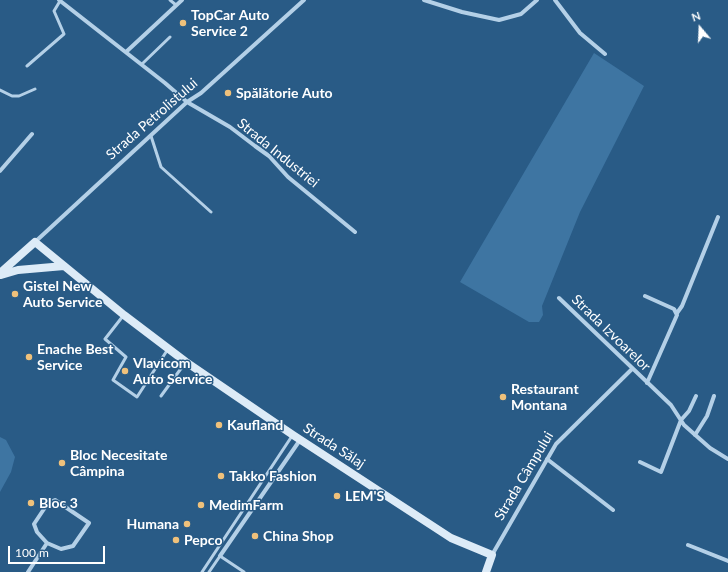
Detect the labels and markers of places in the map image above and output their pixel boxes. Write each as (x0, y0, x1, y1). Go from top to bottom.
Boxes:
place label: TopCar Auto Service 2 (191, 7, 269, 40)
marker: TopCar Auto Service 2 (178, 18, 188, 28)
place label: Spălătorie Auto (236, 85, 333, 101)
marker: Spălătorie Auto (223, 88, 233, 98)
place label: Gistel New Auto Service (23, 278, 102, 310)
marker: Gistel New Auto Service (10, 289, 20, 299)
place label: Enache Best Service (37, 341, 113, 374)
marker: Enache Best Service (24, 352, 34, 362)
place label: Vlavicom Auto Service (133, 355, 212, 388)
marker: Vlavicom Auto Service (120, 366, 130, 376)
place label: Restaurant Montana (511, 381, 579, 414)
marker: Restaurant Montana (498, 392, 508, 402)
place label: Kaufland (227, 417, 283, 433)
marker: Kaufland (214, 420, 224, 430)
place label: Bloc Necesitate Câmpina (70, 447, 167, 480)
marker: Bloc Necesitate Câmpina (57, 458, 67, 468)
place label: Takko Fashion (229, 468, 317, 484)
marker: Takko Fashion (216, 471, 226, 481)
place label: LEM'S (345, 488, 384, 504)
marker: LEM'S (332, 491, 342, 501)
place label: Bloc 3 (39, 495, 78, 511)
place label: MedimFarm (209, 497, 284, 513)
marker: Bloc 3 (26, 498, 36, 508)
marker: MedimFarm (196, 500, 206, 510)
place label: Humana (127, 516, 179, 532)
marker: Humana (182, 519, 192, 529)
place label: China Shop (263, 528, 334, 544)
marker: China Shop (250, 531, 260, 541)
place label: Pepco (184, 532, 222, 548)
marker: Pepco (171, 535, 181, 545)

